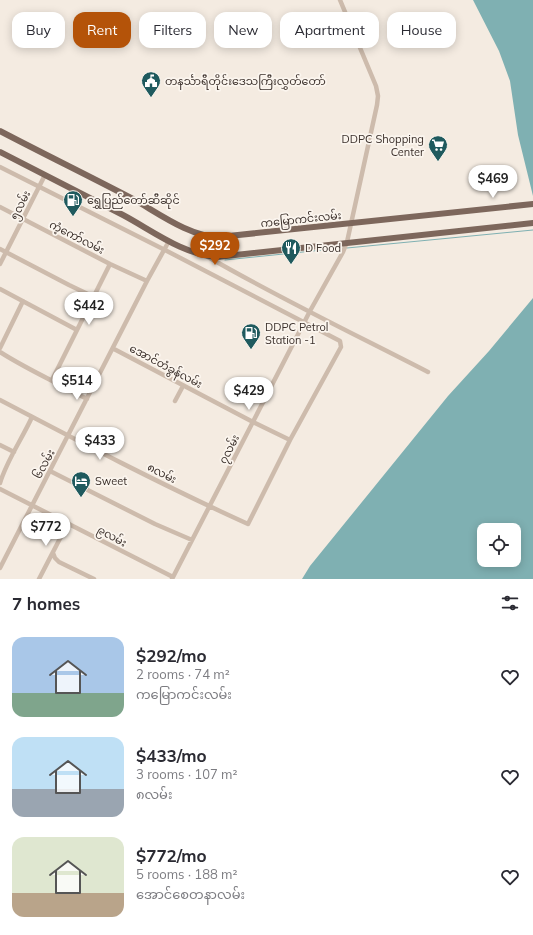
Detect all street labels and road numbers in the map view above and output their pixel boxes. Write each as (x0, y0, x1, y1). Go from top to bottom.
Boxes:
street label: ၅လမ်း (7, 188, 35, 223)
street label: ကမြောကင်းလမ်း (260, 208, 342, 232)
street label: ကံ့ကော်လမ်း (47, 217, 107, 258)
street label: အောင်တံခွန်လမ်း (126, 341, 205, 393)
street label: ၇လမ်း (216, 432, 244, 467)
street label: ၆လမ်း (30, 447, 58, 481)
street label: ၈လမ်း (145, 460, 179, 486)
street label: ၉လမ်း (94, 522, 129, 551)

